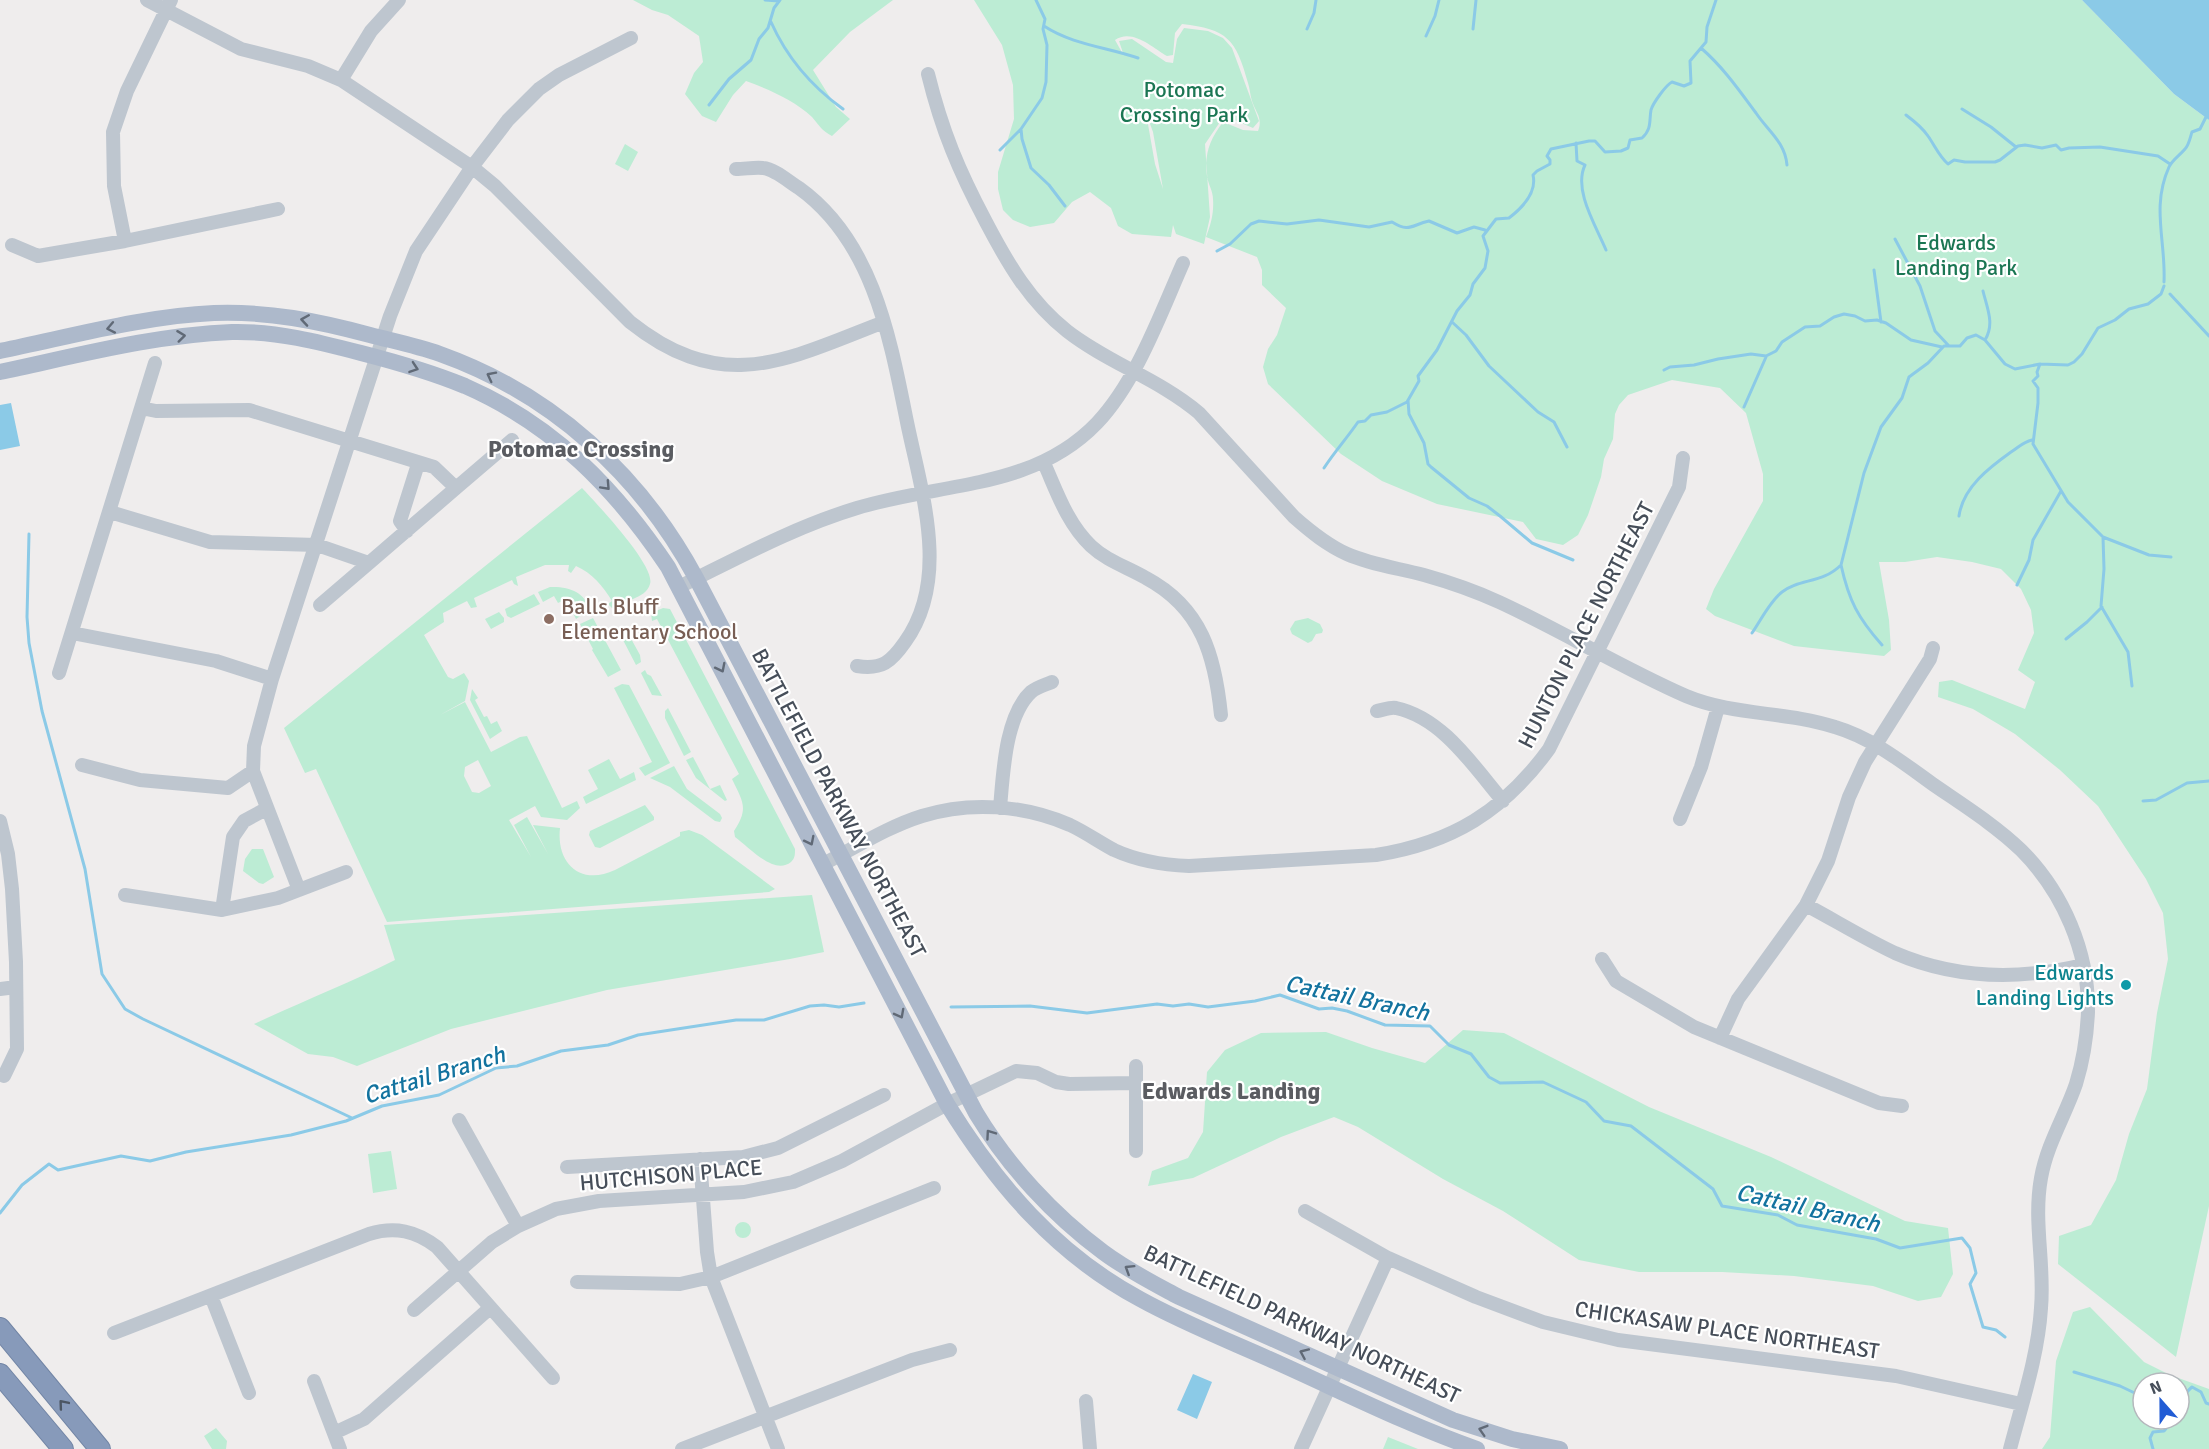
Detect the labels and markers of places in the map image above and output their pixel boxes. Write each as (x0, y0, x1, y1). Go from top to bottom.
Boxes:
place label: Balls Bluff Elementary School (561, 593, 738, 645)
marker: Balls Bluff Elementary School (542, 612, 556, 626)
place label: Edwards Landing Lights (1976, 959, 2114, 1011)
marker: Edwards Landing Lights (2119, 978, 2133, 992)

